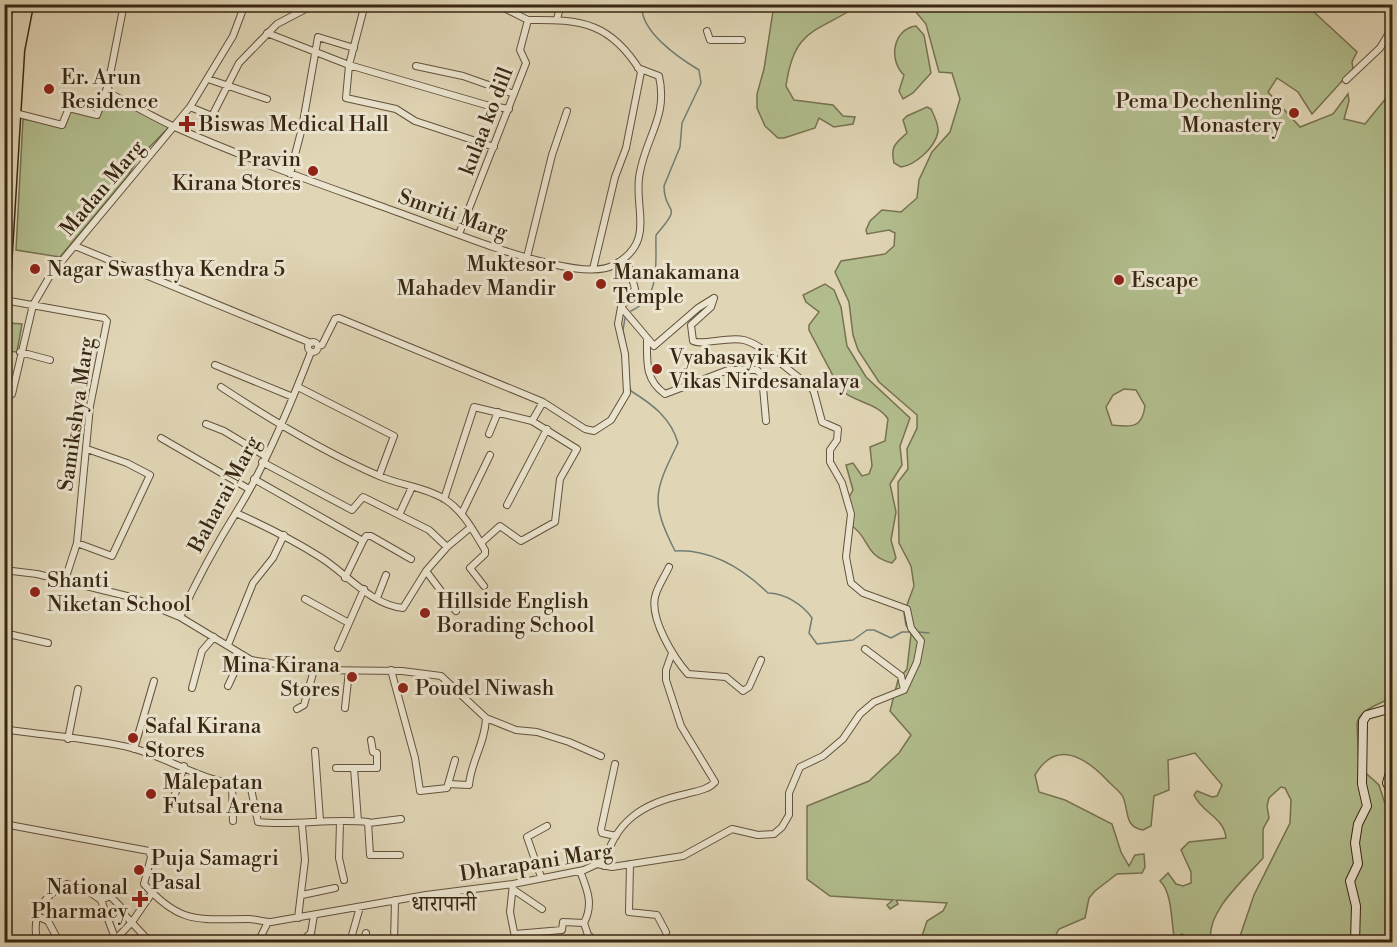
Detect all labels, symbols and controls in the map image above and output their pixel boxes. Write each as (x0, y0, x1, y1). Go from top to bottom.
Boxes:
street label: kulaa ko dill (454, 64, 519, 179)
place label: Er. Arun Residence (61, 65, 158, 115)
marker: Er. Arun Residence (42, 82, 56, 96)
place label: Pema Dechenling Monastery (1115, 89, 1283, 139)
marker: Pema Dechenling Monastery (1287, 106, 1301, 120)
place label: Biswas Medical Hall (198, 112, 389, 138)
marker: Biswas Medical Hall (180, 117, 194, 131)
street label: Madan Marg (55, 135, 151, 242)
place label: Pravin Kirana Stores (172, 147, 301, 197)
marker: Pravin Kirana Stores (306, 164, 320, 178)
street label: Smriti Marg (394, 184, 511, 246)
place label: Muktesor Mahadev Mandir (397, 252, 556, 302)
place label: Nagar Swasthya Kendra 5 (47, 257, 285, 283)
place label: Manakamana Temple (613, 260, 740, 310)
marker: Nagar Swasthya Kendra 5 (28, 262, 42, 276)
place label: Escape (1131, 268, 1199, 294)
marker: Muktesor Mahadev Mandir (561, 269, 575, 283)
marker: Escape (1112, 273, 1126, 287)
marker: Manakamana Temple (594, 277, 608, 291)
street label: Samikshya Marg (53, 335, 101, 493)
place label: Vyabasayik Kit Vikas Nirdesanalaya (668, 345, 860, 395)
marker: Vyabasayik Kit Vikas Nirdesanalaya (650, 362, 664, 376)
street label: Baharai Marg (183, 432, 267, 558)
place label: Shanti Niketan School (47, 568, 191, 618)
marker: Shanti Niketan School (28, 585, 42, 599)
place label: Hillside English Borading School (436, 589, 595, 639)
marker: Hillside English Borading School (418, 606, 432, 620)
place label: Mina Kirana Stores (222, 653, 340, 703)
marker: Mina Kirana Stores (345, 670, 359, 684)
place label: Poudel Niwash (415, 676, 555, 702)
marker: Poudel Niwash (396, 681, 410, 695)
place label: Safal Kirana Stores (145, 714, 262, 764)
marker: Safal Kirana Stores (126, 731, 140, 745)
place label: Malepatan Futsal Arena (163, 770, 284, 820)
marker: Malepatan Futsal Arena (144, 787, 158, 801)
street label: Dharapani Marg (458, 838, 615, 888)
place label: Puja Samagri Pasal (151, 846, 279, 896)
marker: Puja Samagri Pasal (132, 863, 146, 877)
place label: National Pharmacy (31, 875, 129, 925)
district label: धारापानी (412, 891, 478, 918)
marker: National Pharmacy (133, 892, 147, 906)

